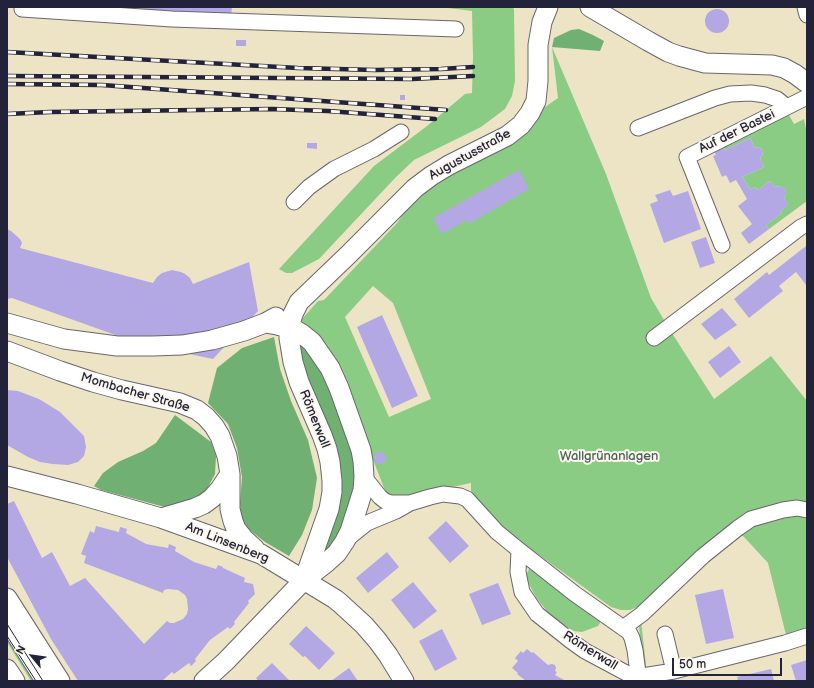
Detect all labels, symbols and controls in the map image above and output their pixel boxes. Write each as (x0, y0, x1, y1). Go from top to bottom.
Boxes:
street label: Auf der Bastei (696, 107, 778, 157)
street label: Augustusstraße (426, 126, 514, 184)
street label: Mombacher Straße (79, 370, 191, 416)
street label: Römerwall (295, 388, 333, 450)
park label: Wallgrünanlagen (560, 449, 658, 465)
street label: Am Linsenberg (183, 519, 271, 567)
street label: Römerwall (560, 628, 620, 674)
north arrow (12, 636, 52, 676)
text: N (13, 643, 29, 657)
scale bar (674, 650, 784, 676)
text: 50 m (679, 657, 706, 672)

